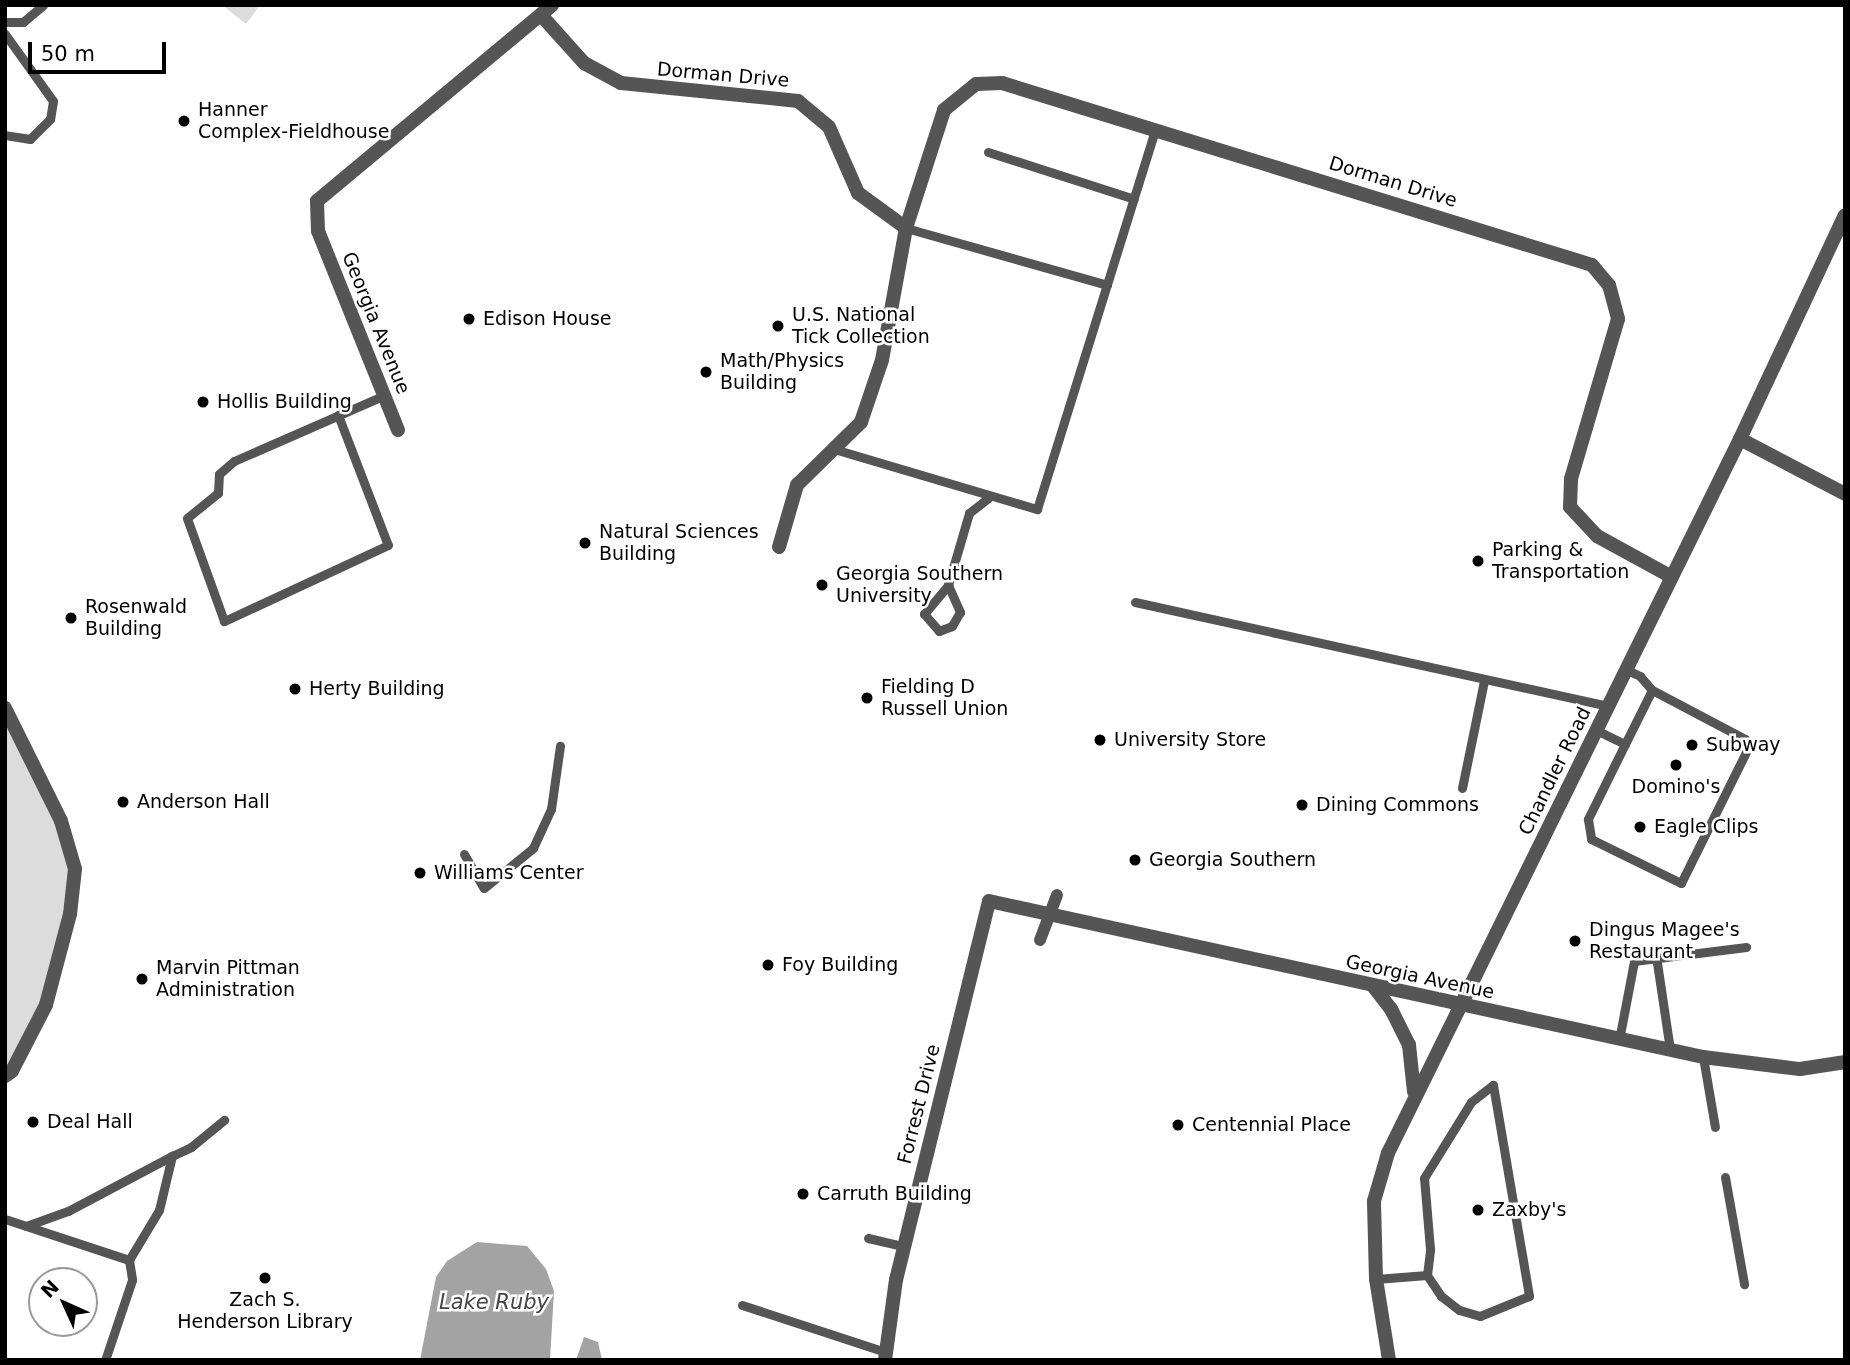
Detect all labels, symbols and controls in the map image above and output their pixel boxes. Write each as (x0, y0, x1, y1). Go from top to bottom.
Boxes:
scale bar (32, 28, 170, 72)
text: 50 m (41, 42, 95, 66)
street label: Dorman Drive (656, 58, 790, 92)
place label: Hanner Complex-Fieldhouse (198, 99, 389, 143)
marker: Hanner Complex-Fieldhouse (176, 113, 192, 129)
street label: Dorman Drive (1326, 152, 1460, 212)
street label: Georgia Avenue (337, 249, 415, 397)
place label: U.S. National Tick Collection (792, 304, 930, 348)
place label: Edison House (483, 308, 611, 330)
marker: Edison House (461, 311, 477, 327)
marker: U.S. National Tick Collection (770, 318, 786, 334)
place label: Math/Physics Building (720, 350, 844, 394)
marker: Math/Physics Building (698, 364, 714, 380)
place label: Hollis Building (217, 391, 352, 413)
marker: Hollis Building (195, 394, 211, 410)
place label: Natural Sciences Building (599, 521, 759, 565)
marker: Natural Sciences Building (577, 535, 593, 551)
place label: Parking & Transportation (1492, 539, 1629, 583)
marker: Parking & Transportation (1470, 553, 1486, 569)
place label: Georgia Southern University (836, 563, 1003, 607)
marker: Georgia Southern University (814, 577, 830, 593)
place label: Rosenwald Building (85, 596, 187, 640)
marker: Rosenwald Building (63, 610, 79, 626)
place label: Fielding D Russell Union (881, 676, 1008, 720)
place label: Herty Building (309, 678, 445, 700)
marker: Herty Building (287, 681, 303, 697)
marker: Fielding D Russell Union (859, 690, 875, 706)
street label: Chandler Road (1514, 703, 1596, 839)
place label: University Store (1114, 729, 1266, 751)
marker: University Store (1092, 732, 1108, 748)
place label: Subway (1706, 734, 1781, 756)
marker: Subway (1684, 737, 1700, 753)
marker: Domino's (1668, 757, 1684, 773)
place label: Domino's (1632, 776, 1720, 798)
place label: Anderson Hall (137, 791, 270, 813)
marker: Anderson Hall (115, 794, 131, 810)
place label: Dining Commons (1316, 794, 1479, 816)
marker: Dining Commons (1294, 797, 1310, 813)
place label: Eagle Clips (1654, 816, 1758, 838)
marker: Eagle Clips (1632, 819, 1648, 835)
place label: Georgia Southern (1149, 849, 1316, 871)
marker: Georgia Southern (1127, 852, 1143, 868)
place label: Williams Center (434, 862, 584, 884)
marker: Williams Center (412, 865, 428, 881)
place label: Dingus Magee's Restaurant (1589, 919, 1740, 963)
marker: Dingus Magee's Restaurant (1567, 933, 1583, 949)
street label: Georgia Avenue (1344, 950, 1496, 1004)
place label: Foy Building (782, 954, 898, 976)
place label: Marvin Pittman Administration (156, 957, 300, 1001)
marker: Foy Building (760, 957, 776, 973)
marker: Marvin Pittman Administration (134, 971, 150, 987)
street label: Forrest Drive (893, 1042, 945, 1166)
place label: Deal Hall (47, 1111, 133, 1133)
marker: Deal Hall (25, 1114, 41, 1130)
place label: Centennial Place (1192, 1114, 1351, 1136)
marker: Centennial Place (1170, 1117, 1186, 1133)
place label: Carruth Building (817, 1183, 972, 1205)
marker: Carruth Building (795, 1186, 811, 1202)
place label: Zaxby's (1492, 1199, 1566, 1221)
marker: Zaxby's (1470, 1202, 1486, 1218)
north arrow (28, 1267, 98, 1337)
marker: Zach S. Henderson Library (257, 1270, 273, 1286)
text: N (36, 1275, 63, 1302)
place label: Zach S. Henderson Library (177, 1289, 353, 1333)
water label: Lake Ruby (439, 1289, 549, 1315)

